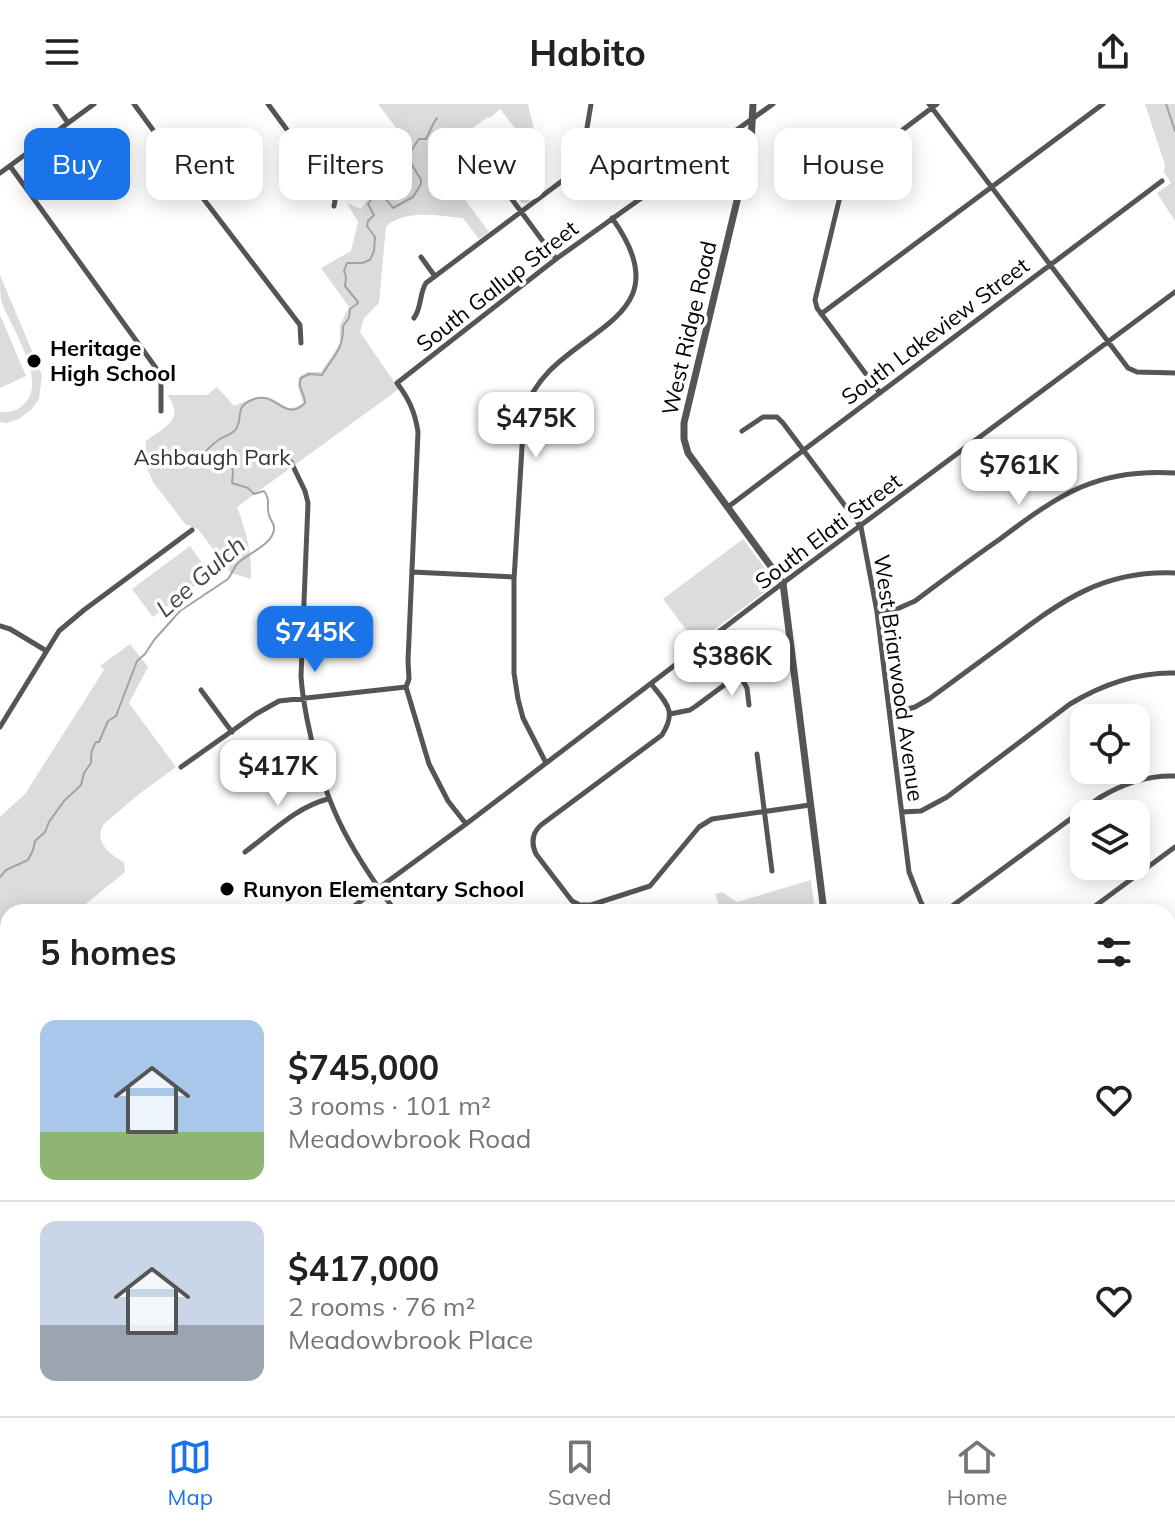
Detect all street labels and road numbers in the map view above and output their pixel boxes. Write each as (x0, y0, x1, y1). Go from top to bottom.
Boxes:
street label: South Gallup Street (411, 214, 584, 358)
street label: West Ridge Road (655, 238, 723, 418)
street label: South Lakeview Street (836, 251, 1035, 411)
street label: South Elati Street (749, 467, 907, 595)
street label: West Briarwood Avenue (868, 553, 930, 803)

